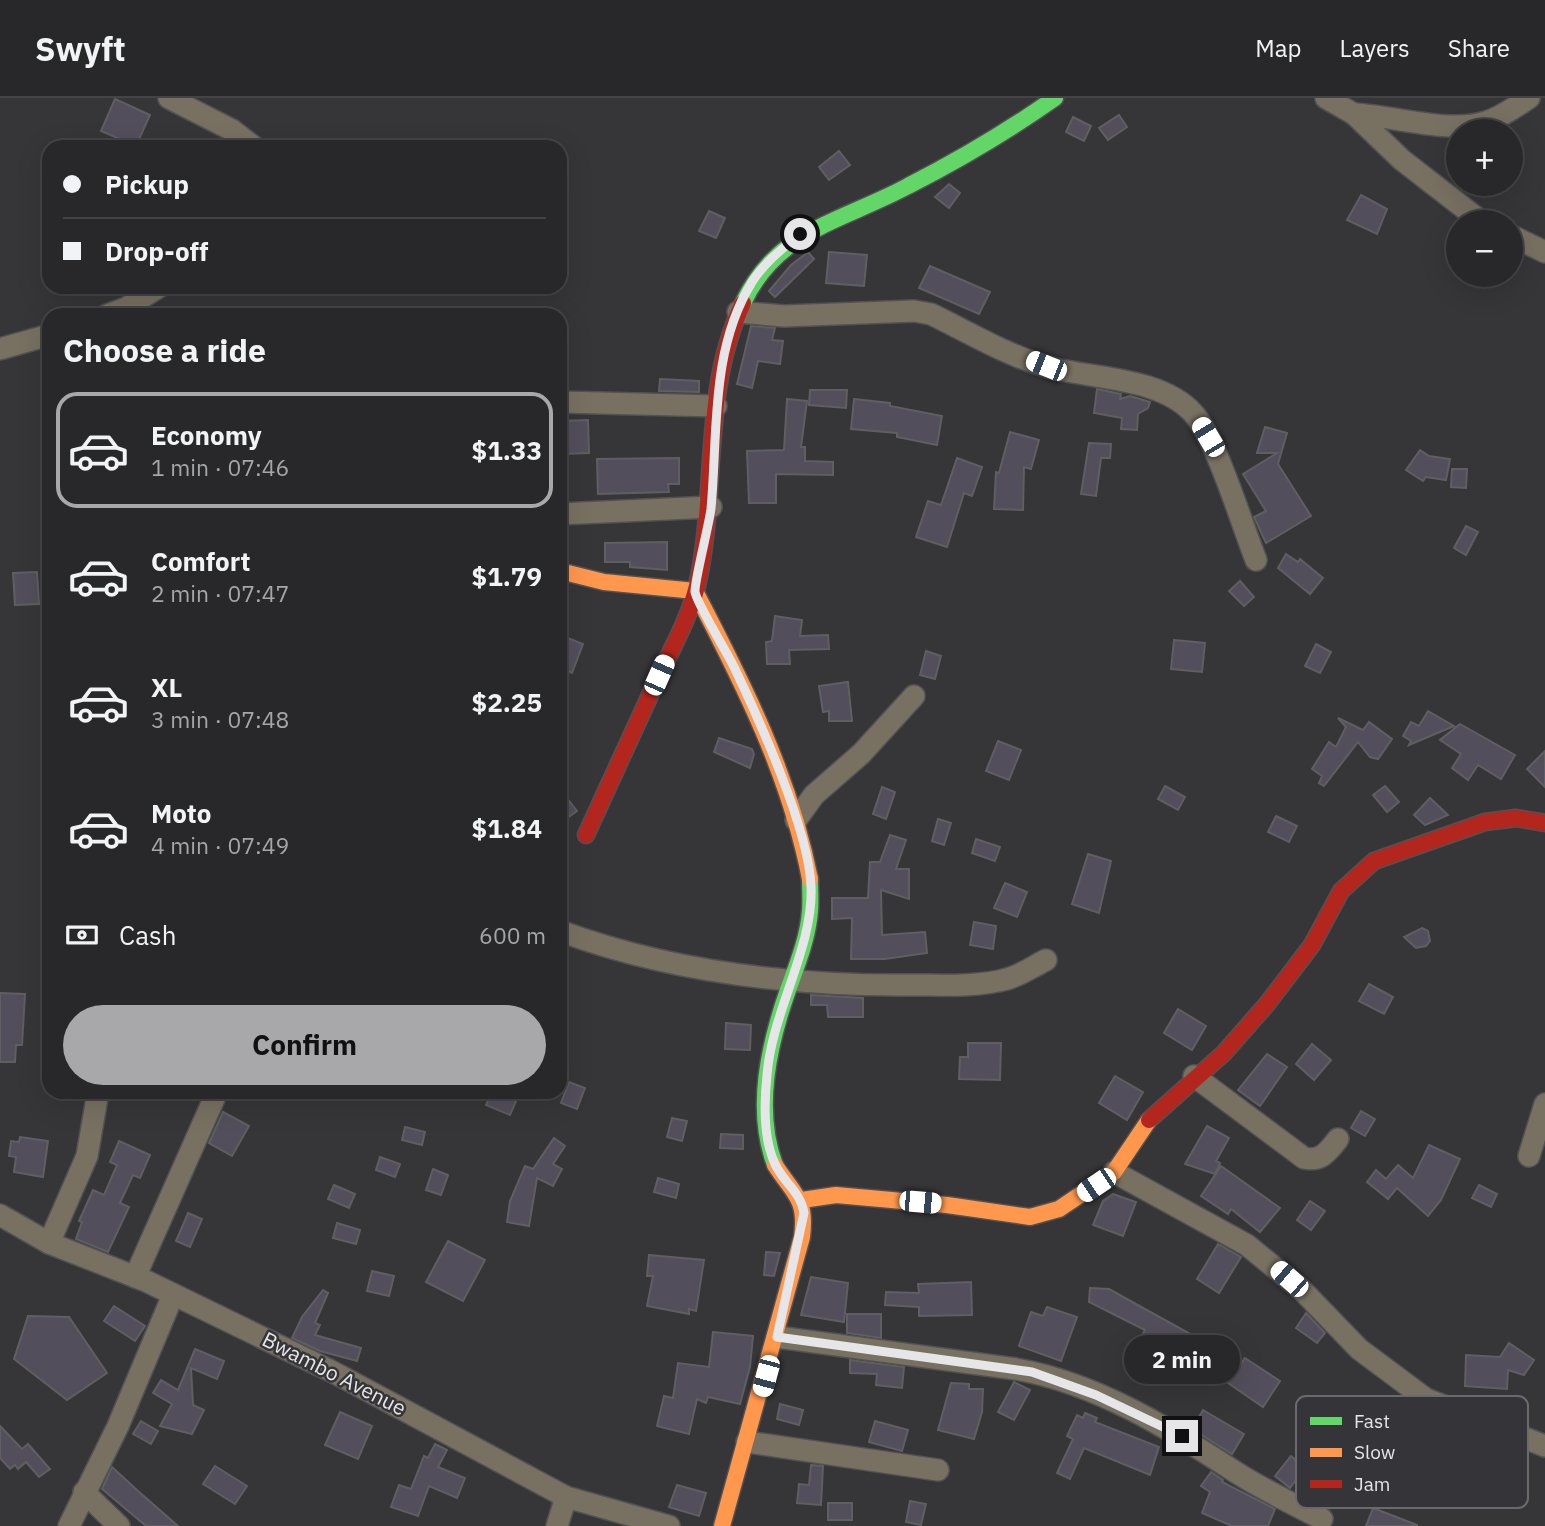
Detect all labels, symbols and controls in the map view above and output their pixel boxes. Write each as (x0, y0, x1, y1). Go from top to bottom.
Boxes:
text: Swyft (35, 27, 126, 70)
text: Map (1255, 32, 1302, 64)
text: Layers (1340, 32, 1410, 64)
text: Share (1448, 32, 1510, 64)
map controls (1446, 119, 1523, 287)
button: + (1446, 119, 1523, 196)
text: Pickup (105, 167, 189, 201)
button: − (1446, 210, 1523, 287)
route start (784, 218, 816, 250)
text: Drop-off (105, 234, 208, 268)
text: Choose a ride (63, 329, 266, 371)
car (1023, 348, 1070, 384)
car (1189, 414, 1228, 460)
text: Economy (151, 418, 262, 452)
icon: car (67, 419, 130, 482)
text: $1.33 (472, 433, 542, 467)
text: 1 min · 07:46 (151, 452, 289, 482)
text: Comfort (151, 544, 250, 578)
icon: car (67, 545, 130, 608)
text: $1.79 (472, 559, 542, 593)
text: 2 min · 07:47 (151, 578, 289, 608)
car (641, 652, 678, 698)
text: XL (151, 670, 182, 704)
icon: car (67, 671, 130, 734)
text: $2.25 (472, 685, 542, 719)
text: 3 min · 07:48 (151, 704, 289, 734)
text: Moto (151, 796, 211, 830)
icon: car (67, 797, 130, 860)
text: $1.84 (472, 811, 542, 845)
text: 4 min · 07:49 (151, 830, 289, 860)
icon: cash (63, 916, 101, 954)
text: Cash (119, 918, 176, 952)
text: 600 m (479, 920, 546, 950)
button: Confirm (63, 1005, 546, 1085)
car (1073, 1165, 1120, 1205)
car (899, 1190, 942, 1214)
car (1267, 1257, 1312, 1301)
street label: Bwambo Avenue (258, 1325, 411, 1421)
callout: 2 min (1124, 1334, 1240, 1384)
text: 2 min (1152, 1344, 1212, 1374)
car (751, 1353, 782, 1399)
legend (1296, 1396, 1528, 1508)
text: Fast (1354, 1409, 1390, 1433)
route end (1166, 1420, 1198, 1452)
text: Slow (1354, 1440, 1395, 1464)
text: Jam (1354, 1472, 1390, 1496)

